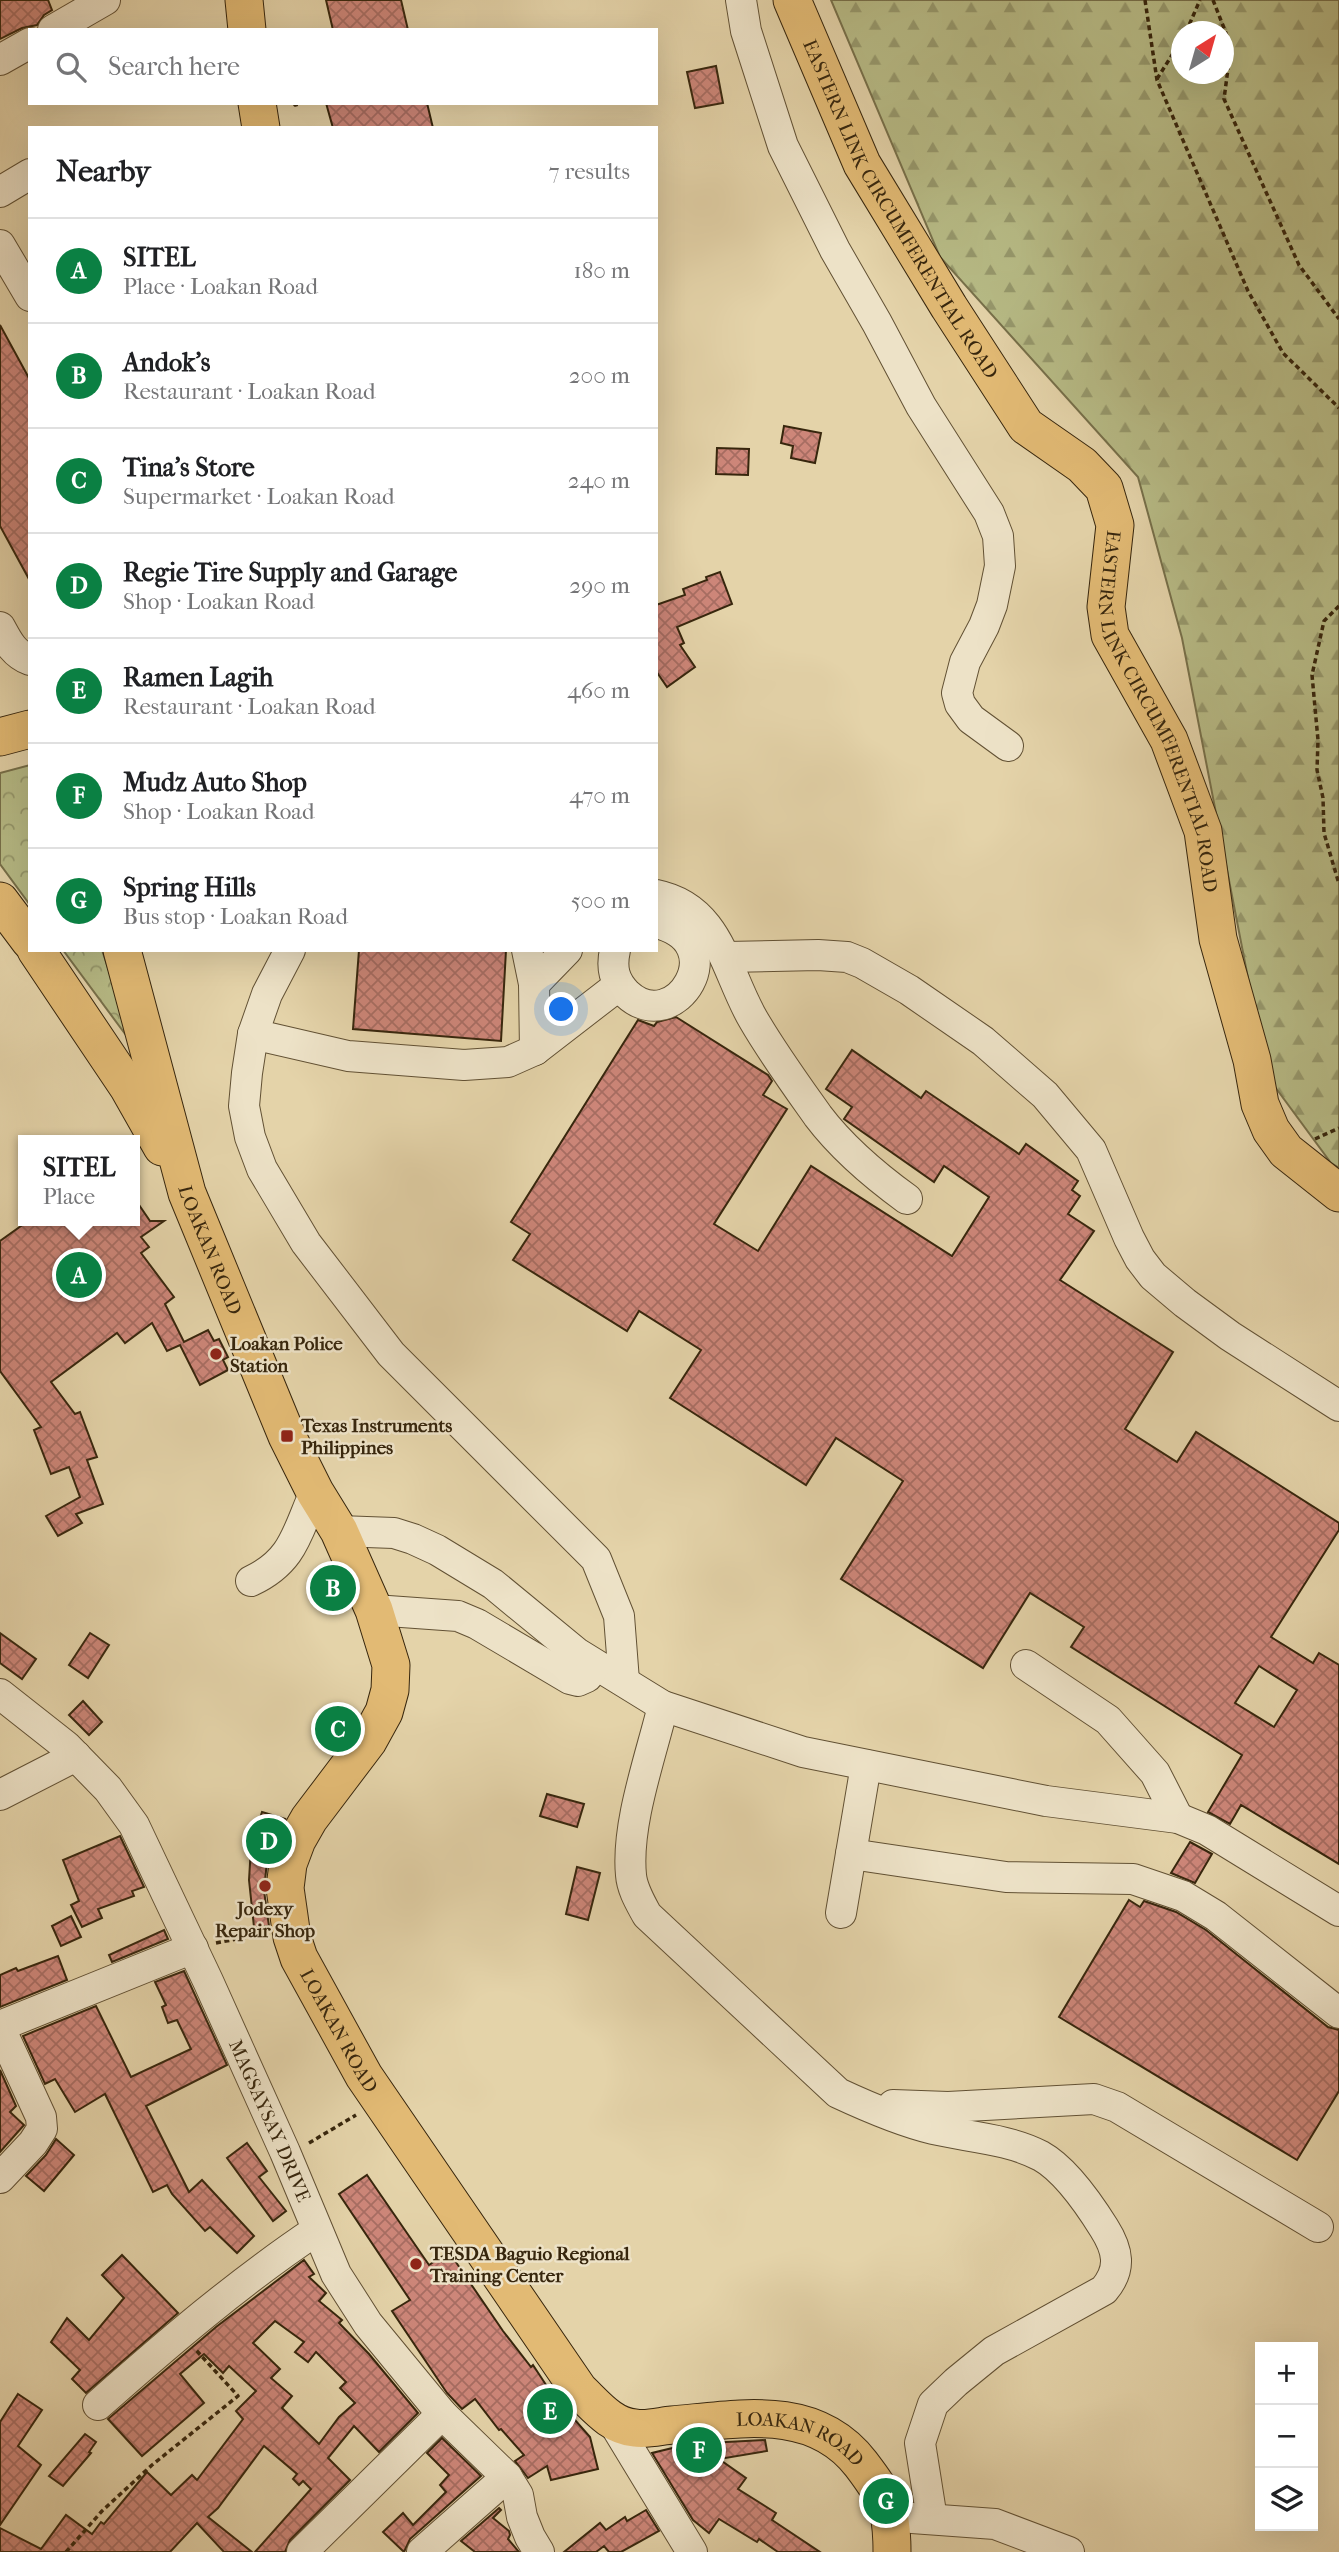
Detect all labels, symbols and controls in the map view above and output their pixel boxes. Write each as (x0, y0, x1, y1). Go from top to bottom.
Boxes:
north arrow (1171, 21, 1234, 84)
search box (28, 28, 658, 105)
street label: EASTERN LINK CIRCUMFERENTIAL ROAD (798, 36, 1002, 383)
icon: search (52, 48, 90, 86)
text: Search here (108, 51, 240, 82)
text: Nearby (56, 154, 151, 189)
text: 7 results (549, 158, 630, 185)
text: SITEL (123, 242, 196, 273)
text: A (72, 257, 86, 284)
text: 180 m (573, 257, 630, 284)
text: Place · Loakan Road (123, 273, 318, 300)
text: Andok's (123, 347, 210, 378)
text: B (72, 362, 86, 389)
text: 200 m (569, 362, 630, 389)
text: Restaurant · Loakan Road (123, 378, 376, 405)
text: Tina's Store (123, 452, 255, 483)
text: C (71, 467, 87, 494)
text: 240 m (568, 467, 630, 494)
text: Supermarket · Loakan Road (123, 483, 395, 510)
street label: EASTERN LINK CIRCUMFERENTIAL ROAD (1093, 529, 1221, 894)
text: Regie Tire Supply and Garage (123, 557, 457, 588)
text: D (70, 572, 88, 599)
text: 290 m (569, 572, 630, 599)
text: Shop · Loakan Road (123, 588, 315, 615)
text: Ramen Lagih (123, 662, 273, 693)
text: E (72, 677, 86, 704)
text: 460 m (567, 677, 630, 704)
text: Restaurant · Loakan Road (123, 693, 376, 720)
text: Mudz Auto Shop (123, 767, 307, 798)
text: F (73, 782, 85, 809)
text: 470 m (569, 782, 630, 809)
text: Shop · Loakan Road (123, 798, 315, 825)
text: Spring Hills (123, 872, 256, 903)
text: G (71, 887, 87, 914)
text: 500 m (571, 887, 630, 914)
text: Bus stop · Loakan Road (123, 903, 348, 930)
your location (544, 992, 578, 1026)
popup (18, 1135, 140, 1226)
text: SITEL (43, 1152, 115, 1183)
text: Place (43, 1183, 95, 1210)
street label: LOAKAN ROAD (173, 1183, 246, 1318)
pin: A (56, 1249, 102, 1301)
place label: Loakan Police Station (230, 1333, 343, 1377)
marker: Loakan Police Station (208, 1346, 224, 1362)
place label: Texas Instruments Philippines (300, 1415, 452, 1459)
marker: Texas Instruments Philippines (279, 1428, 295, 1444)
pin: B (310, 1562, 356, 1614)
pin: C (315, 1703, 361, 1755)
pin: D (246, 1815, 292, 1867)
marker: Jodexy Repair Shop (257, 1878, 273, 1894)
place label: Jodexy Repair Shop (215, 1898, 315, 1942)
street label: LOAKAN ROAD (295, 1965, 382, 2097)
street label: MAGSAYSAY DRIVE (224, 2036, 315, 2206)
place label: TESDA Baguio Regional Training Center (429, 2243, 630, 2287)
marker: TESDA Baguio Regional Training Center (408, 2256, 424, 2272)
map controls (1255, 2342, 1318, 2531)
button: + (1255, 2342, 1318, 2405)
pin: E (527, 2385, 573, 2437)
button: − (1255, 2405, 1318, 2468)
street label: LOAKAN ROAD (736, 2409, 868, 2471)
pin: F (676, 2424, 722, 2476)
button: layers (1255, 2468, 1318, 2531)
pin: G (863, 2475, 909, 2527)

